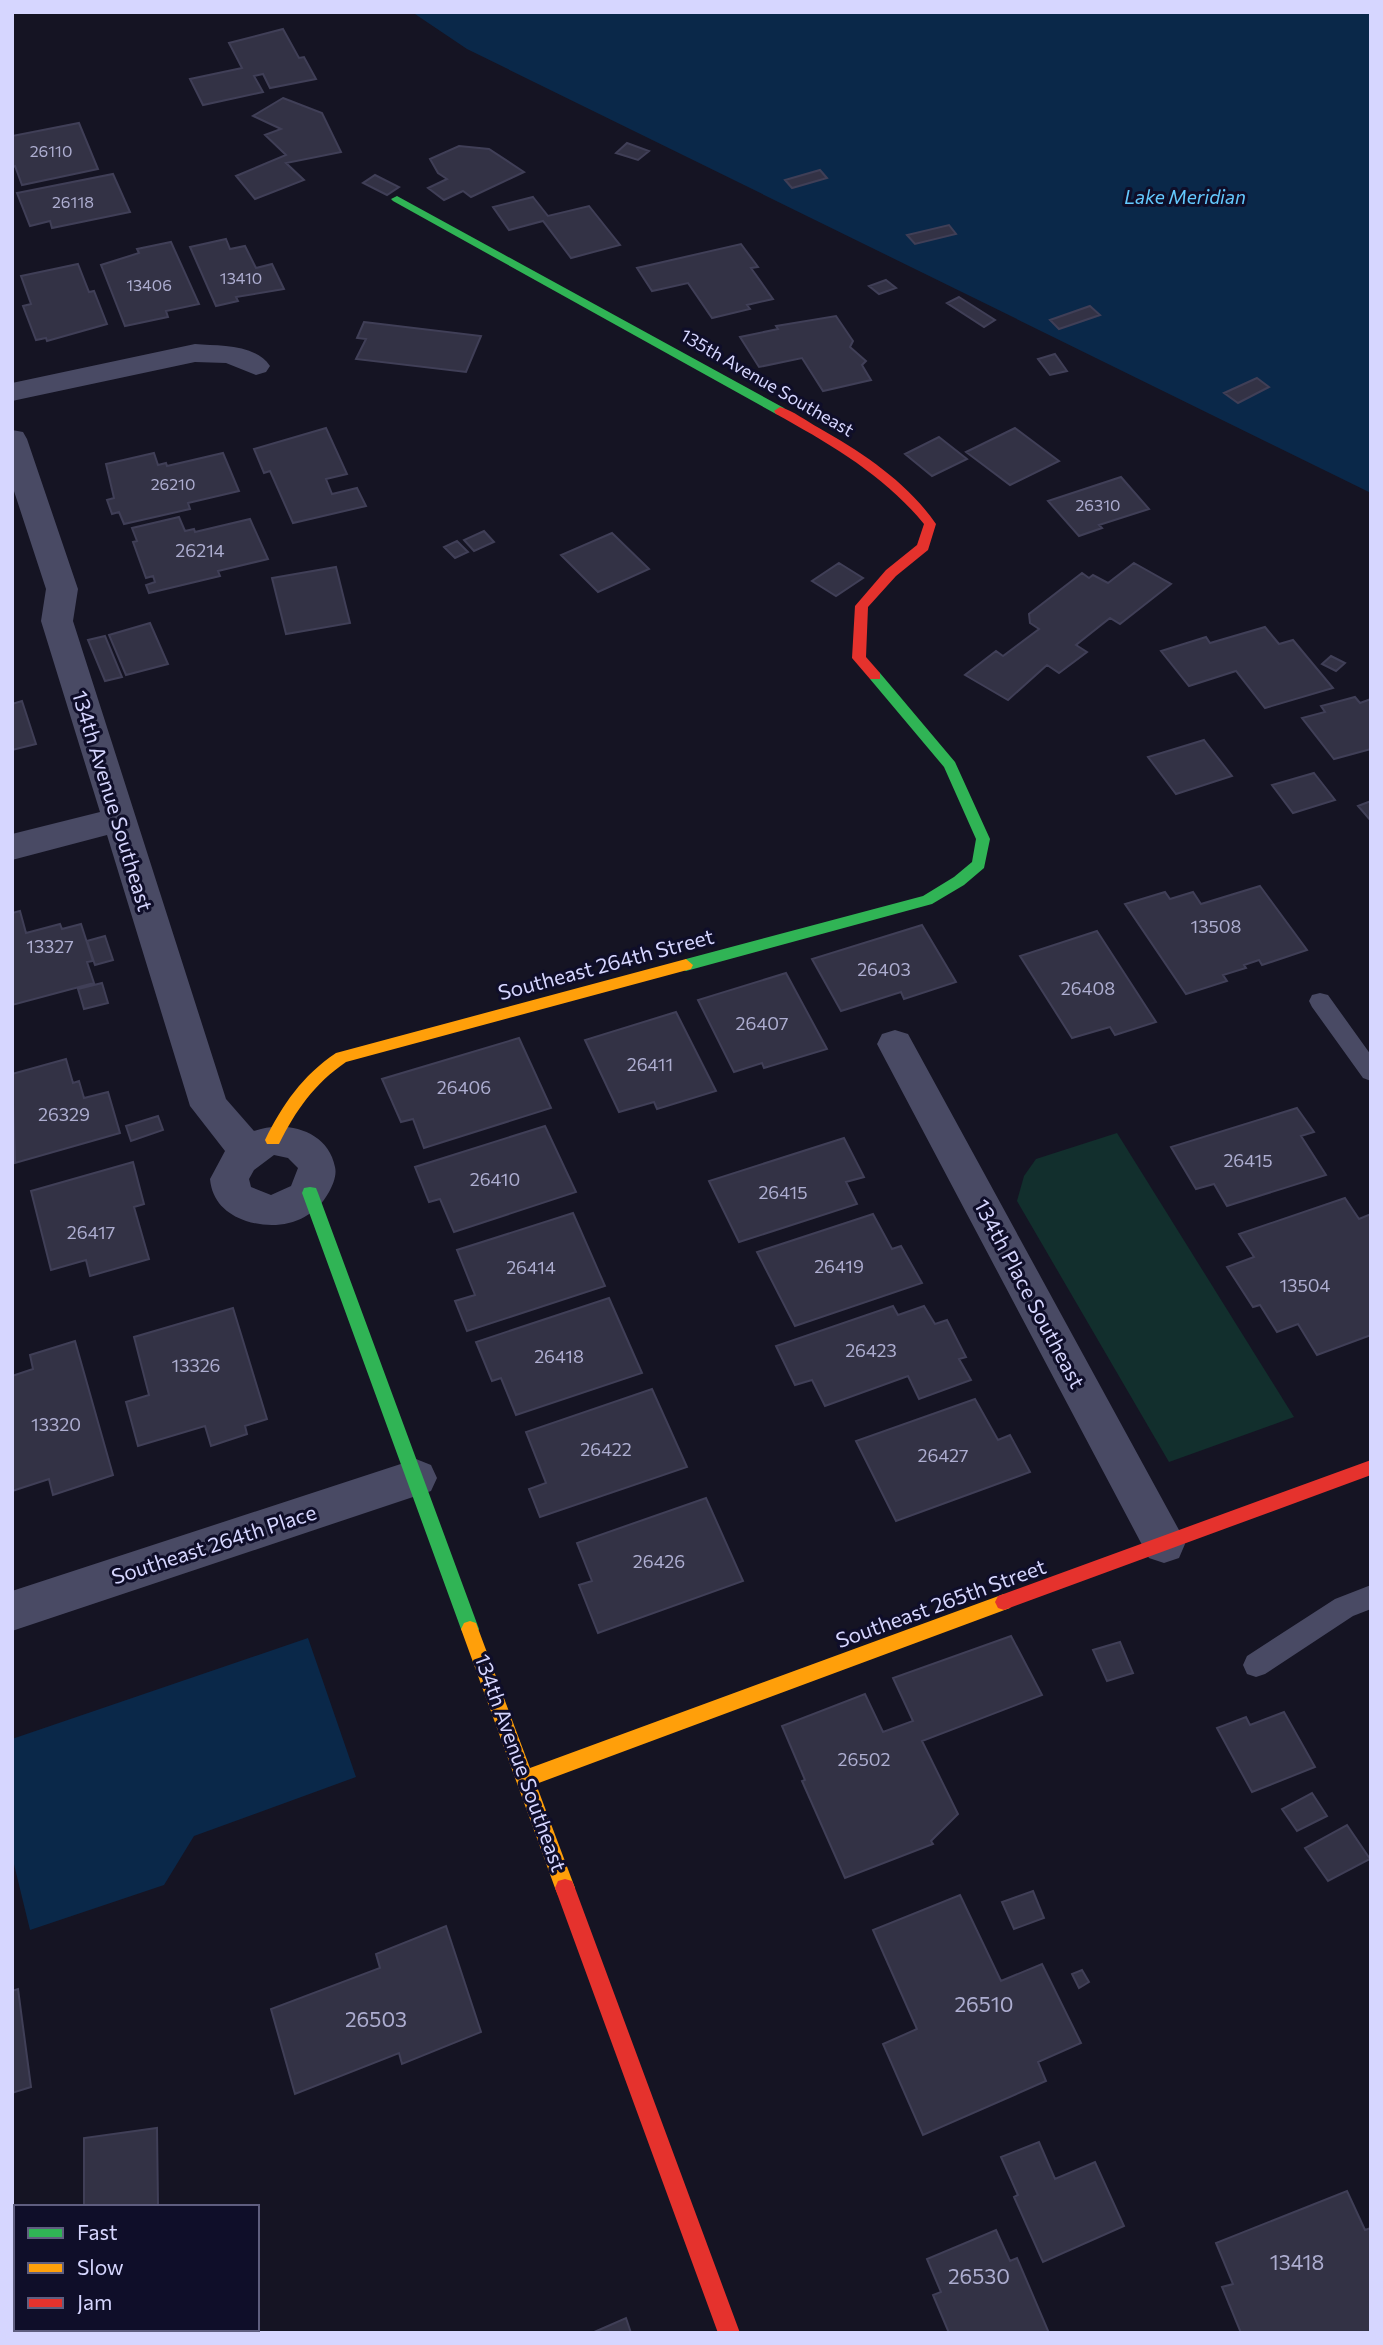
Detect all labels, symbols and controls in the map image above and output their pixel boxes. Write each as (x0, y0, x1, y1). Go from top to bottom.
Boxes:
house number: 26110 (30, 141, 72, 160)
water label: Lake Meridian (1124, 185, 1246, 208)
house number: 26118 (52, 192, 94, 211)
house number: 13410 (220, 268, 262, 287)
house number: 13406 (126, 275, 172, 294)
street label: 135th Avenue Southeast (677, 324, 858, 441)
house number: 26210 (151, 474, 195, 493)
house number: 26310 (1076, 495, 1120, 514)
house number: 26214 (175, 539, 225, 561)
street label: 134th Avenue Southeast (68, 687, 159, 914)
house number: 13508 (1191, 915, 1242, 937)
street label: Southeast 264th Street (495, 923, 716, 1004)
house number: 13327 (26, 935, 74, 957)
house number: 26403 (857, 958, 911, 980)
house number: 26408 (1061, 977, 1115, 999)
house number: 26407 (736, 1012, 788, 1034)
house number: 26411 (627, 1053, 673, 1075)
house number: 26406 (437, 1076, 491, 1098)
house number: 26329 (38, 1103, 90, 1125)
house number: 26415 (1223, 1149, 1273, 1171)
house number: 26410 (470, 1168, 520, 1190)
house number: 26415 (758, 1181, 808, 1203)
street label: 134th Place Southeast (970, 1194, 1091, 1392)
house number: 26417 (67, 1221, 115, 1243)
house number: 26419 (814, 1255, 864, 1277)
house number: 26414 (506, 1256, 556, 1278)
house number: 13504 (1280, 1274, 1331, 1296)
house number: 26423 (845, 1339, 897, 1361)
house number: 26418 (534, 1345, 584, 1367)
house number: 13326 (172, 1354, 221, 1376)
house number: 13320 (31, 1413, 81, 1435)
house number: 26422 (580, 1438, 632, 1460)
house number: 26427 (918, 1444, 968, 1466)
street label: Southeast 264th Place (108, 1499, 319, 1589)
house number: 26426 (633, 1550, 685, 1572)
street label: Southeast 265th Street (832, 1553, 1049, 1652)
street label: 134th Avenue Southeast (470, 1650, 572, 1875)
house number: 26502 (838, 1748, 890, 1770)
house number: 26510 (954, 1991, 1014, 2016)
house number: 26503 (345, 2006, 407, 2031)
legend (14, 2205, 259, 2331)
text: Fast (77, 2219, 118, 2244)
house number: 13418 (1270, 2249, 1324, 2274)
text: Slow (77, 2254, 124, 2279)
house number: 26530 (948, 2263, 1010, 2288)
text: Jam (77, 2289, 112, 2314)

